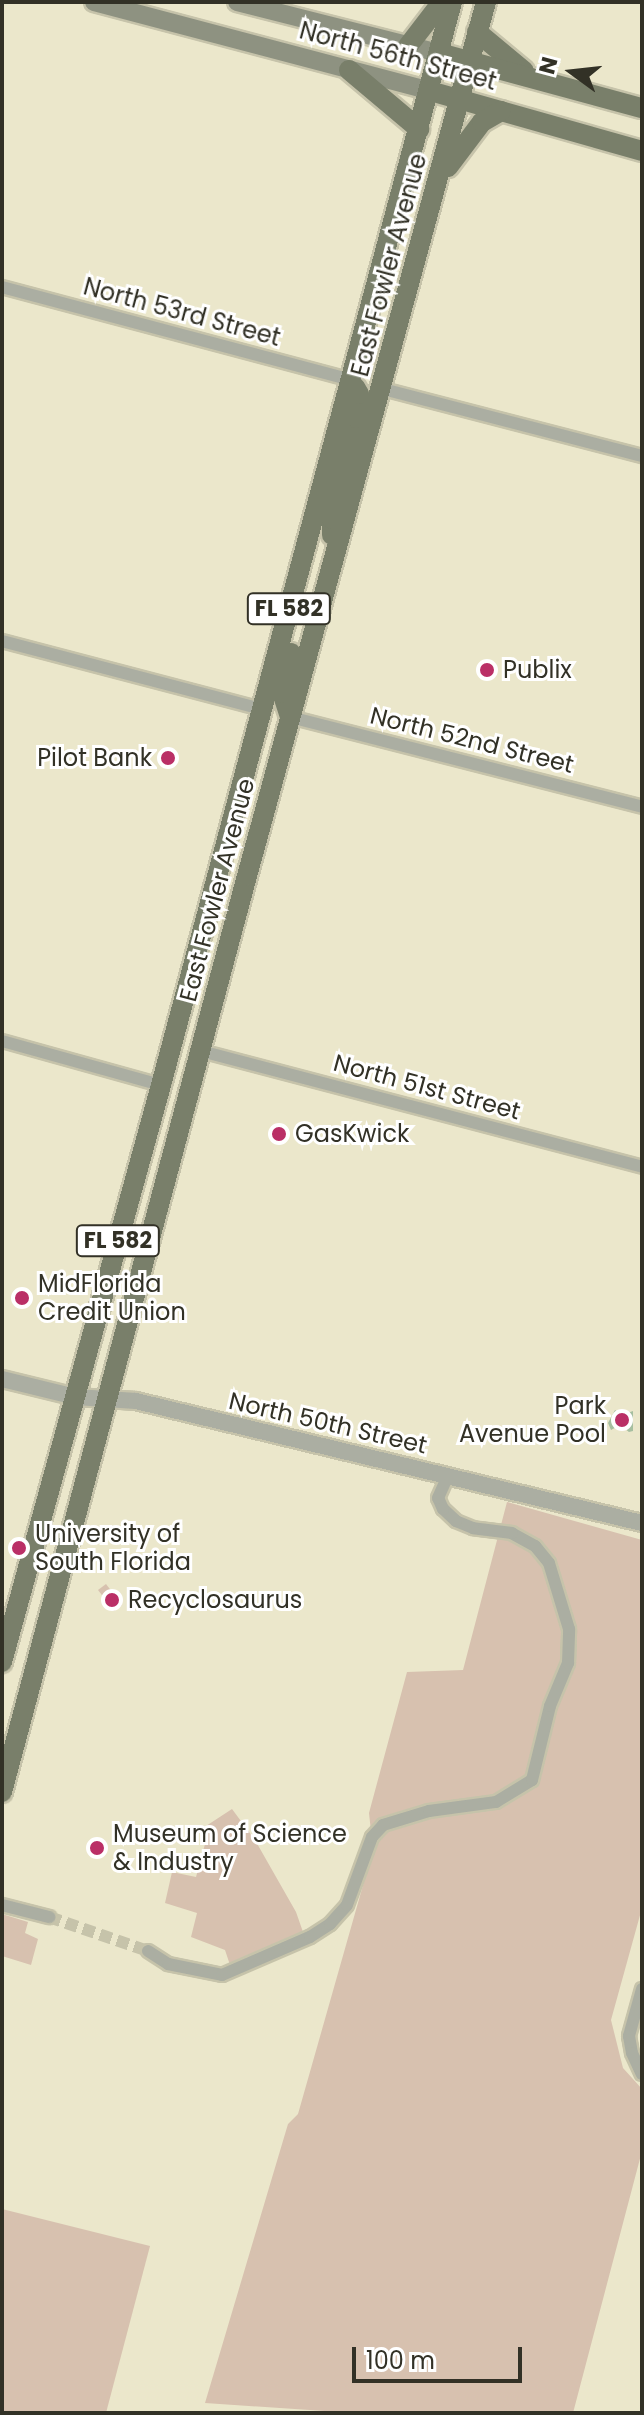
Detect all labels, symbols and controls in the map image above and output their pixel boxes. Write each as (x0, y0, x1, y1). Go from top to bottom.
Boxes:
street label: North 56th Street (296, 16, 500, 96)
north arrow (532, 32, 612, 112)
text: N (531, 54, 565, 78)
street label: East Fowler Avenue (345, 150, 433, 380)
street label: North 53rd Street (80, 272, 284, 352)
road number: FL 582 (245, 591, 333, 627)
place label: Publix (503, 656, 572, 684)
marker: Publix (478, 661, 496, 679)
street label: North 52nd Street (367, 701, 577, 779)
place label: Pilot Bank (37, 744, 152, 772)
marker: Pilot Bank (159, 749, 177, 767)
street label: East Fowler Avenue (173, 775, 261, 1005)
street label: North 51st Street (330, 1048, 524, 1126)
place label: GasKwick (295, 1120, 409, 1148)
marker: GasKwick (270, 1125, 288, 1143)
road number: FL 582 (74, 1223, 162, 1259)
place label: MidFlorida Credit Union (38, 1270, 186, 1326)
marker: MidFlorida Credit Union (13, 1289, 31, 1307)
street label: North 50th Street (226, 1386, 430, 1460)
place label: Park Avenue Pool (459, 1392, 606, 1448)
marker: Park Avenue Pool (613, 1411, 631, 1429)
place label: University of South Florida (35, 1520, 191, 1576)
marker: University of South Florida (10, 1539, 28, 1557)
place label: Recyclosaurus (128, 1586, 302, 1614)
marker: Recyclosaurus (103, 1591, 121, 1609)
place label: Museum of Science & Industry (113, 1820, 347, 1876)
marker: Museum of Science & Industry (88, 1839, 106, 1857)
scale bar (356, 2331, 526, 2381)
text: 100 m (366, 2344, 435, 2377)

